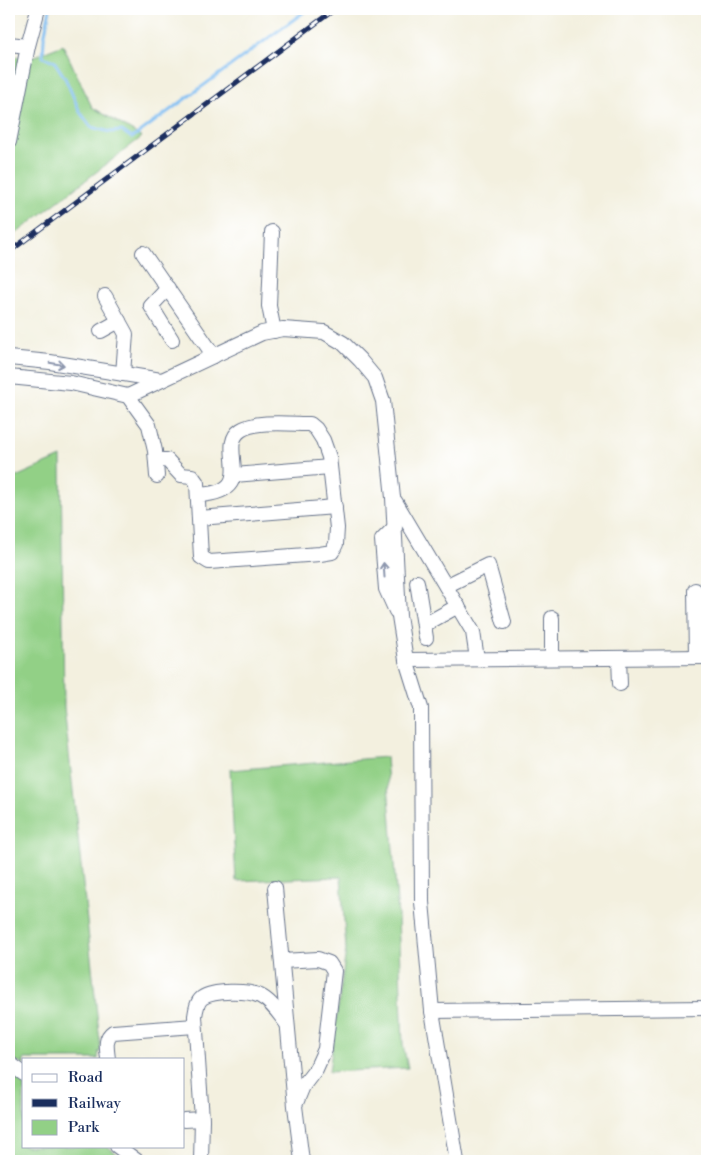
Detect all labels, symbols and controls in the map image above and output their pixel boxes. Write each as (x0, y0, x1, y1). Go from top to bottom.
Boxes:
one-way arrow (49, 359, 65, 369)
one-way arrow (380, 562, 389, 578)
legend (22, 1058, 185, 1148)
text: Road (68, 1068, 103, 1087)
text: Railway (68, 1094, 122, 1113)
text: Park (68, 1118, 100, 1137)

